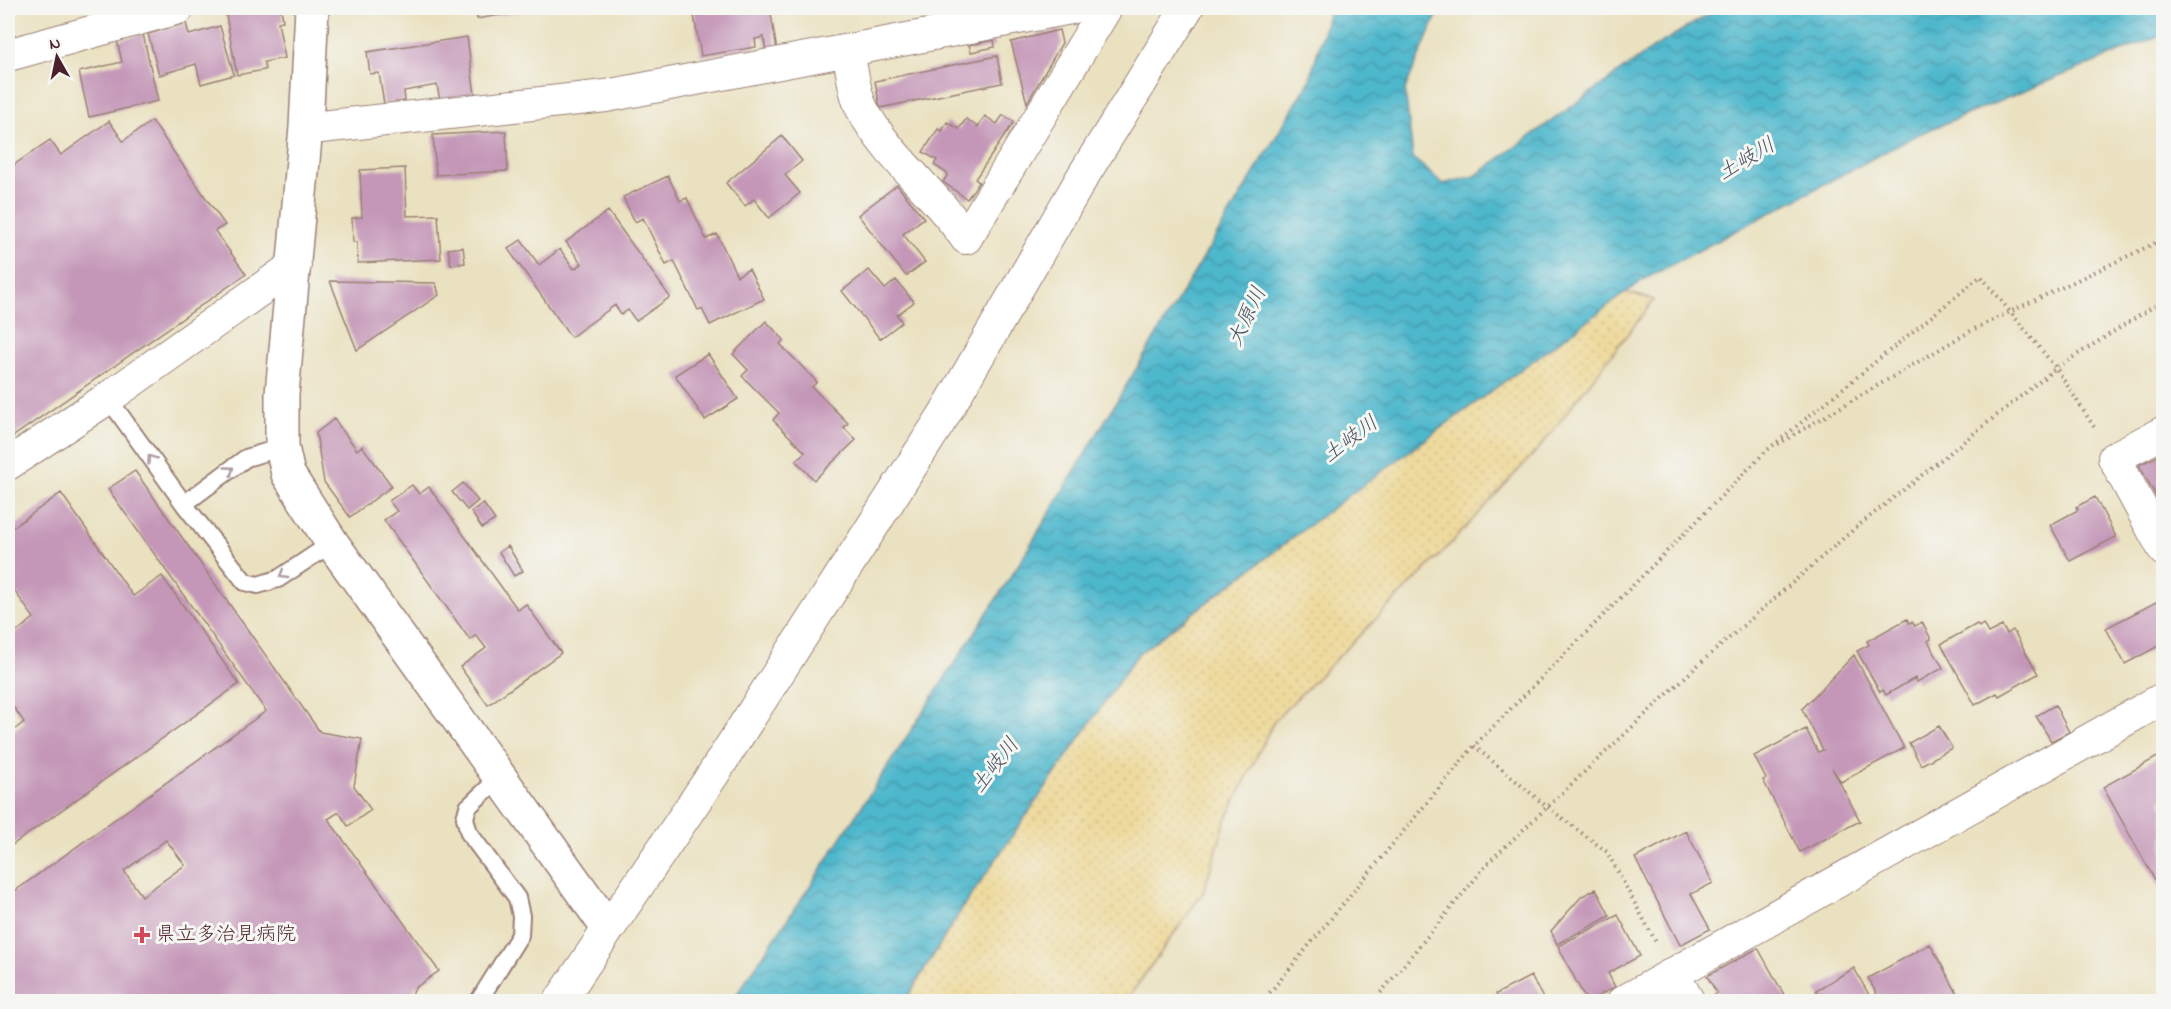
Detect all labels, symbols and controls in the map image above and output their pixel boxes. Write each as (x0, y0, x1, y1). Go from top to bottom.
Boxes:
north arrow (27, 27, 87, 87)
text: N (48, 31, 62, 57)
water label: 土岐川 (1712, 131, 1782, 189)
water label: 大原川 (1221, 282, 1275, 352)
water label: 土岐川 (1317, 409, 1385, 471)
one-way arrow (148, 455, 159, 466)
one-way arrow (224, 467, 235, 478)
one-way arrow (279, 567, 289, 579)
water label: 土岐川 (965, 732, 1027, 800)
place label: 県立多治見病院 (156, 921, 296, 950)
marker: 県立多治見病院 (133, 926, 151, 944)

